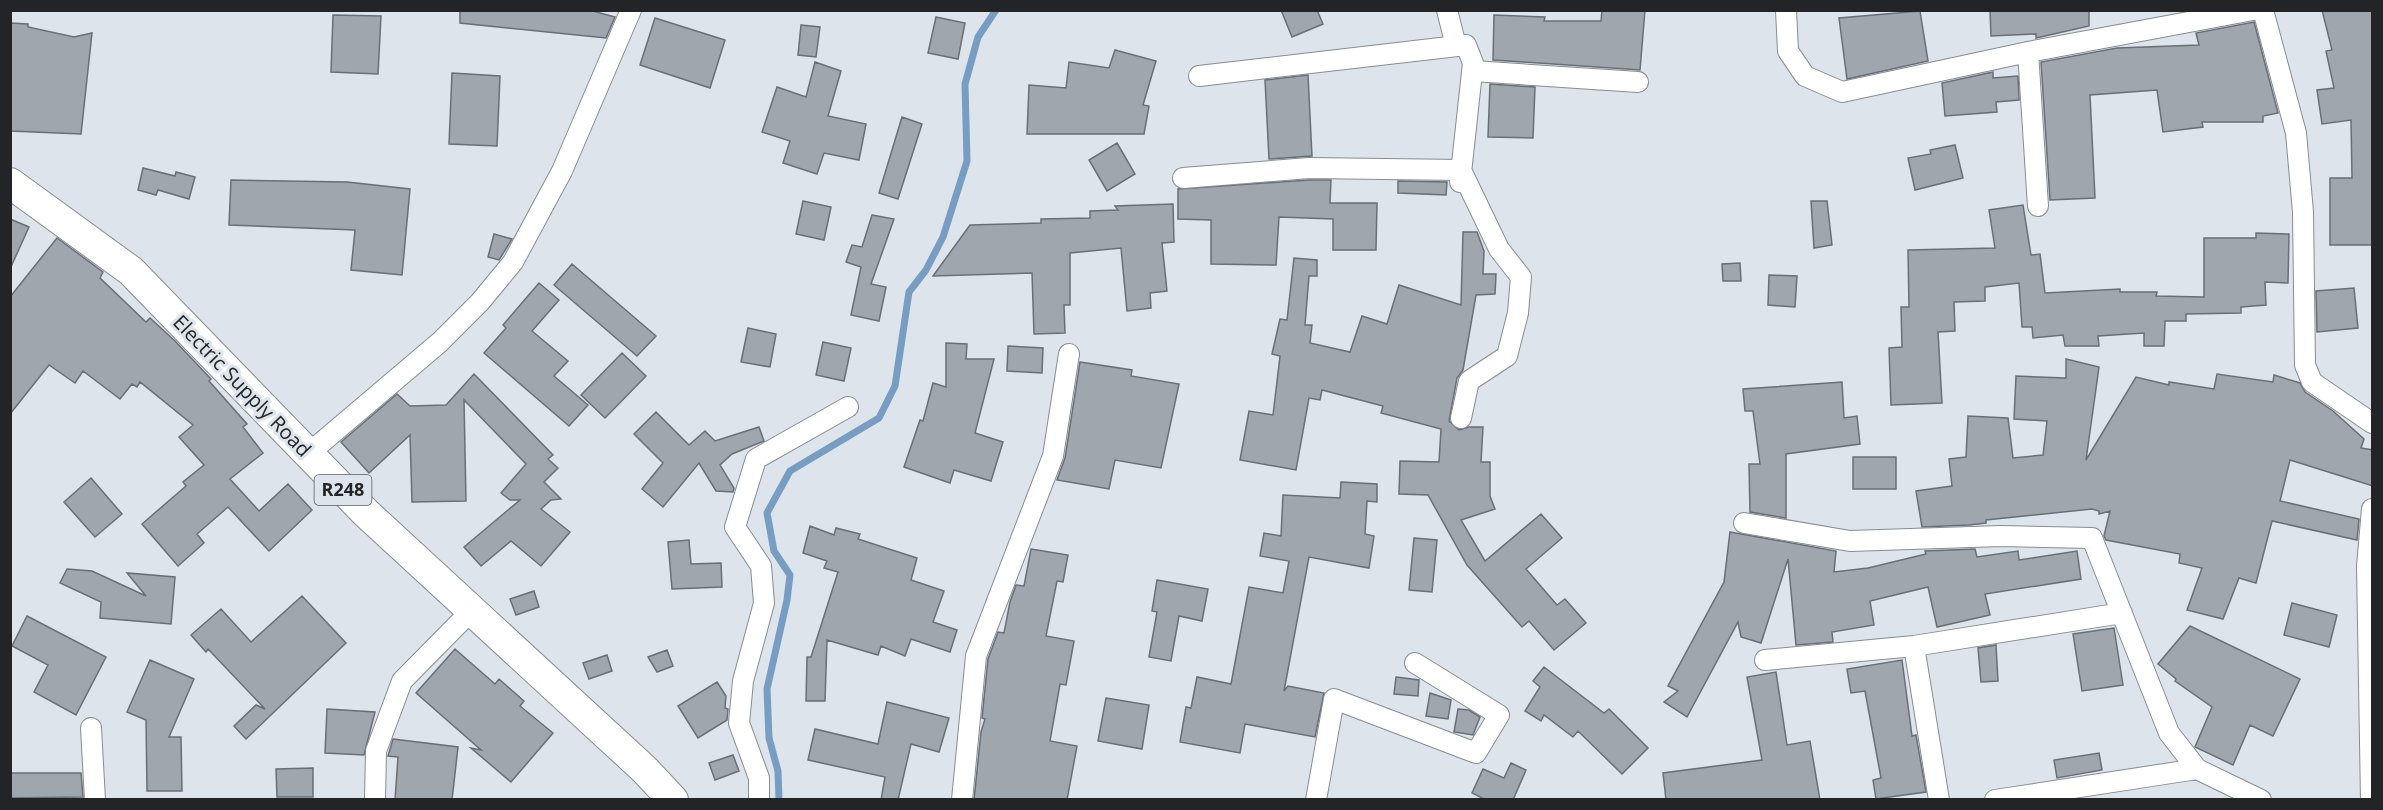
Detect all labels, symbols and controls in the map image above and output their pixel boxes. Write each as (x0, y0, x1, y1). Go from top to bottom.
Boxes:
street label: Electric Supply Road (167, 309, 317, 463)
road number: R248 (314, 475, 372, 505)

